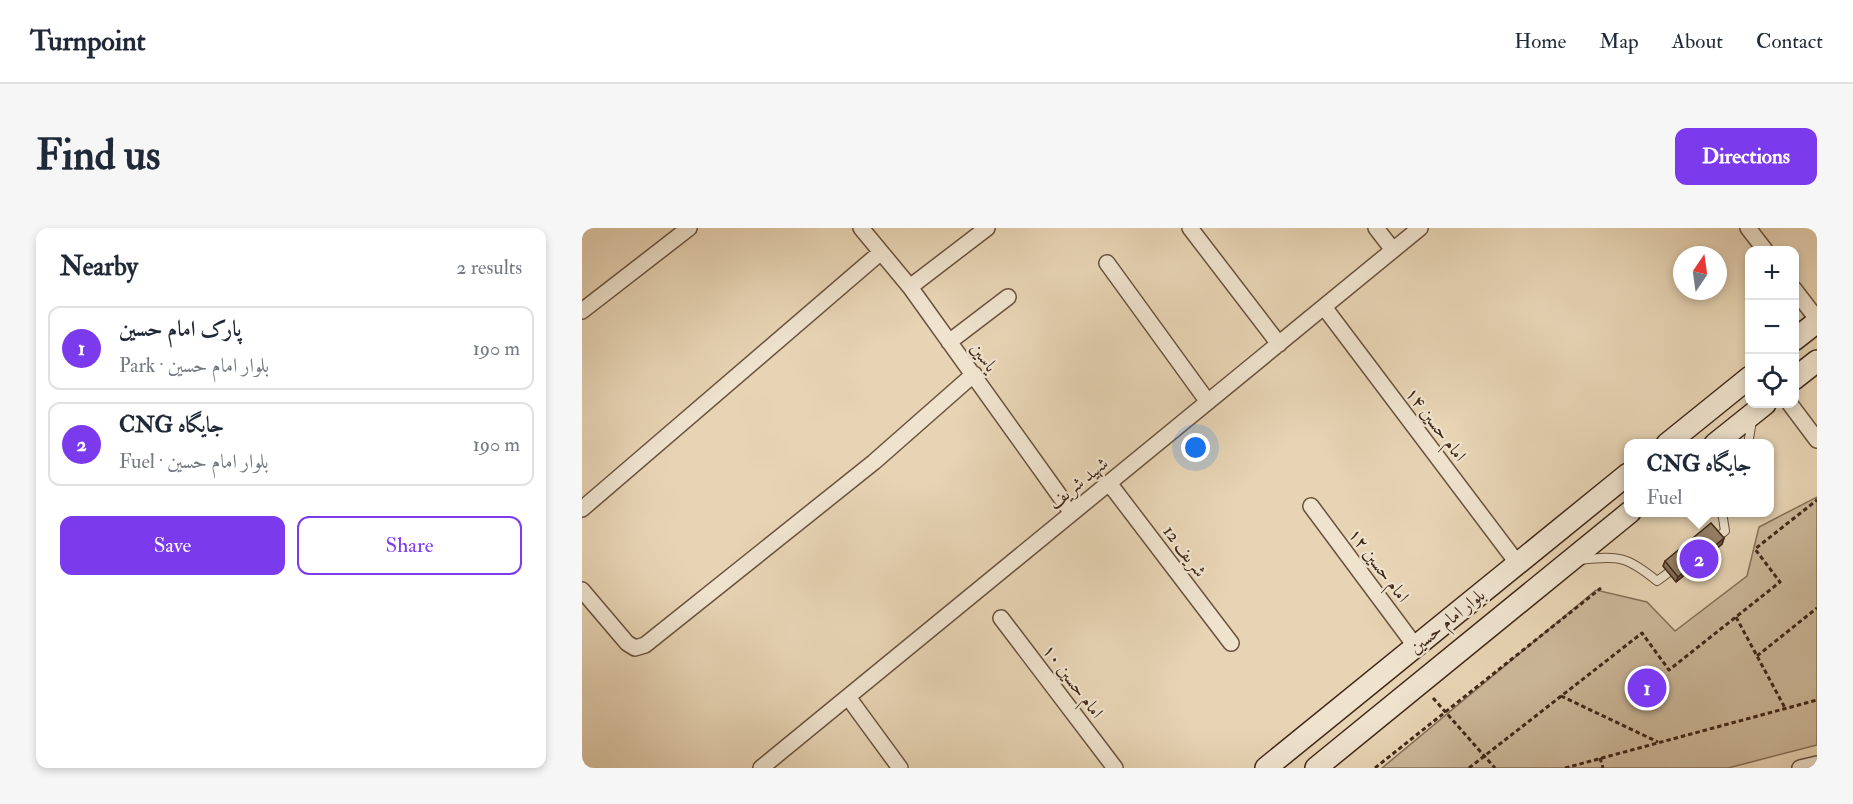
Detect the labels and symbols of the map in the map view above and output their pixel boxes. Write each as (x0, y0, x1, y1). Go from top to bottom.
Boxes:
north arrow (1673, 246, 1727, 300)
street label: یاسین (965, 338, 1003, 378)
street label: امام حسین ۱۴ (1397, 382, 1471, 469)
your location (1181, 433, 1210, 462)
street label: شهید شریف (1043, 452, 1113, 515)
street label: شریف 12 (1158, 521, 1212, 582)
street label: امام حسین ۱۲ (1340, 523, 1414, 610)
pin: 2 (1680, 536, 1718, 582)
street label: بلوار امام حسین (1405, 584, 1493, 662)
street label: امام حسین ۱۰ (1034, 639, 1108, 726)
pin: 1 (1628, 666, 1666, 710)

